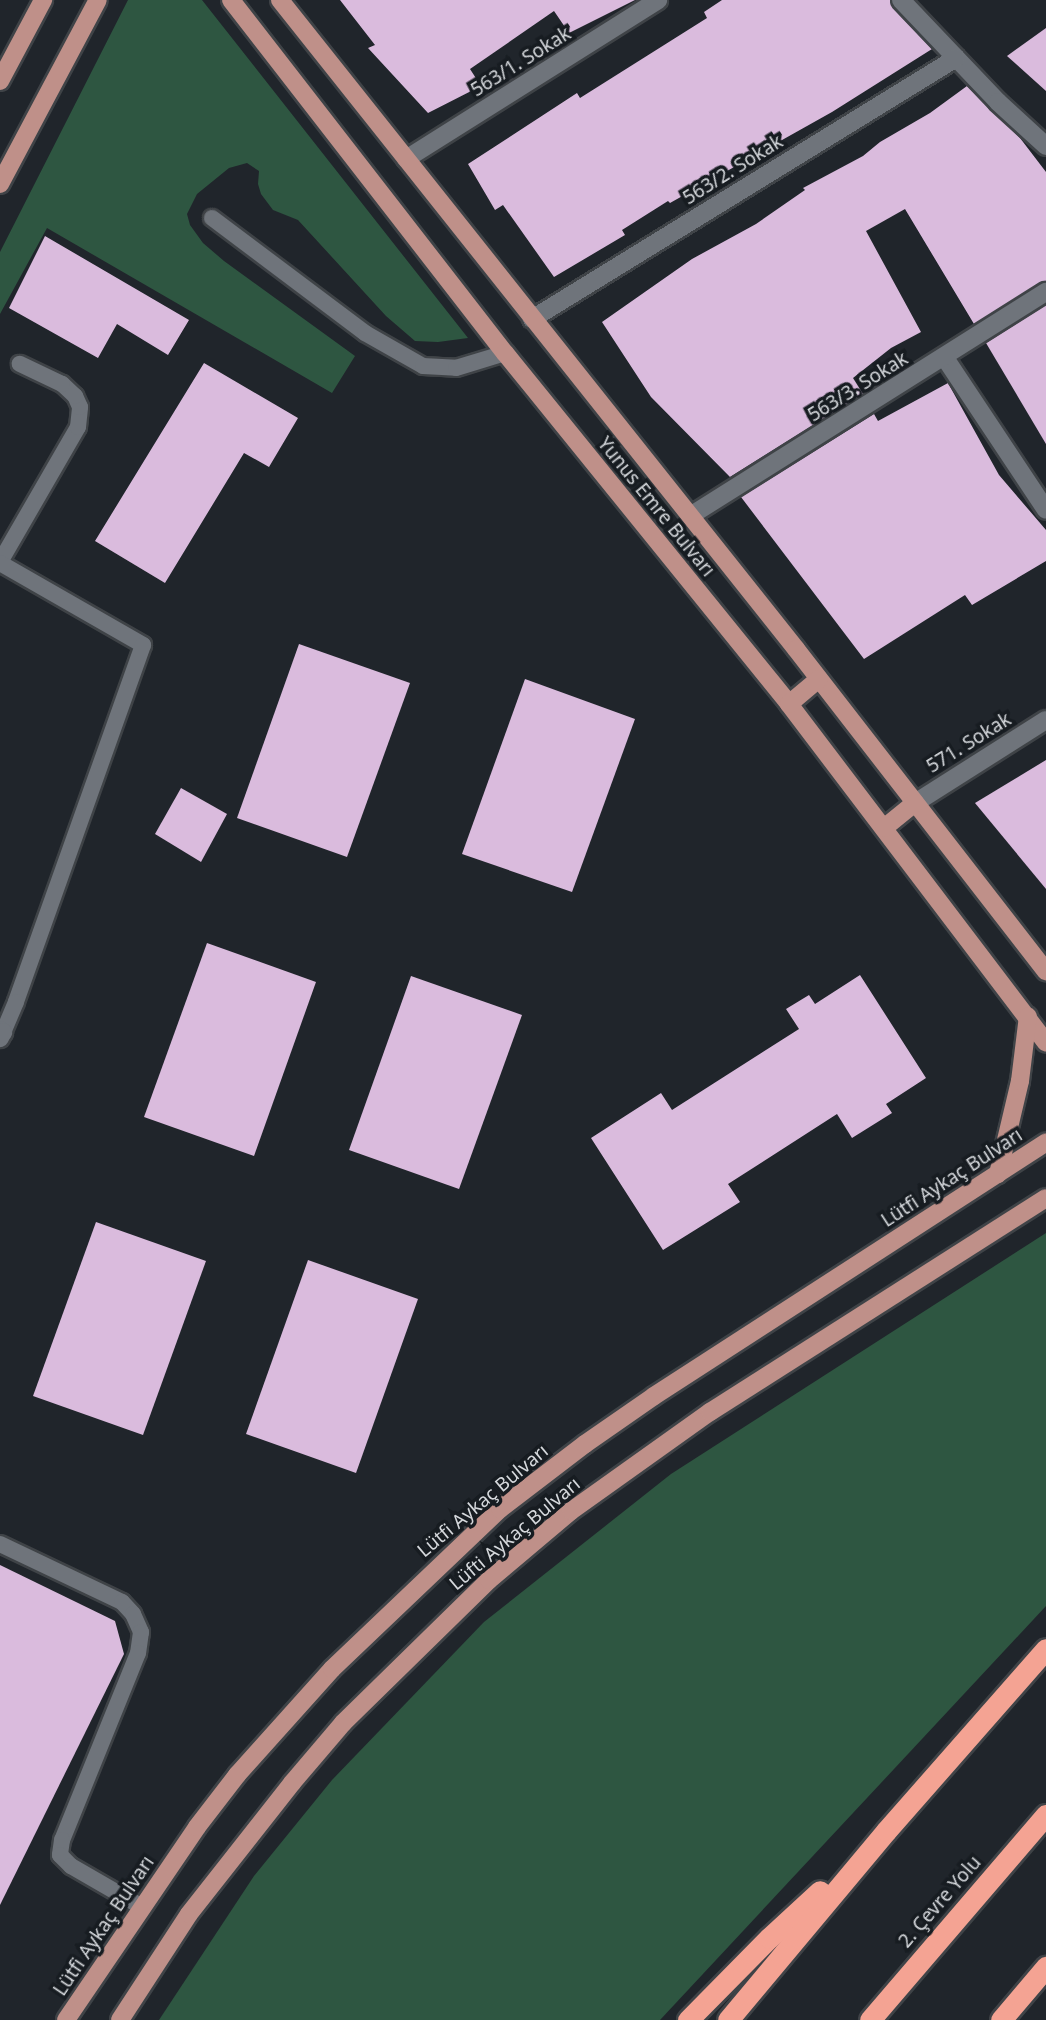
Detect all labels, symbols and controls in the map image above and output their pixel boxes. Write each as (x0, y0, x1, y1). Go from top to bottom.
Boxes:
street label: 563/1. Sokak (467, 22, 575, 102)
street label: 563/2. Sokak (679, 130, 787, 210)
street label: 563/3. Sokak (804, 347, 912, 427)
street label: Yunus Emre Bulvarı (593, 433, 719, 581)
street label: 571. Sokak (922, 708, 1016, 778)
street label: Lütfi Aykaç Bulvarı (877, 1124, 1027, 1232)
street label: Lütfi Aykaç Bulvarı (413, 1440, 553, 1562)
street label: Lüfti Aykaç Bulvarı (445, 1473, 585, 1595)
street label: Lütfi Aykaç Bulvarı (49, 1852, 159, 2000)
street label: 2. Çevre Yolu (894, 1852, 986, 1952)

